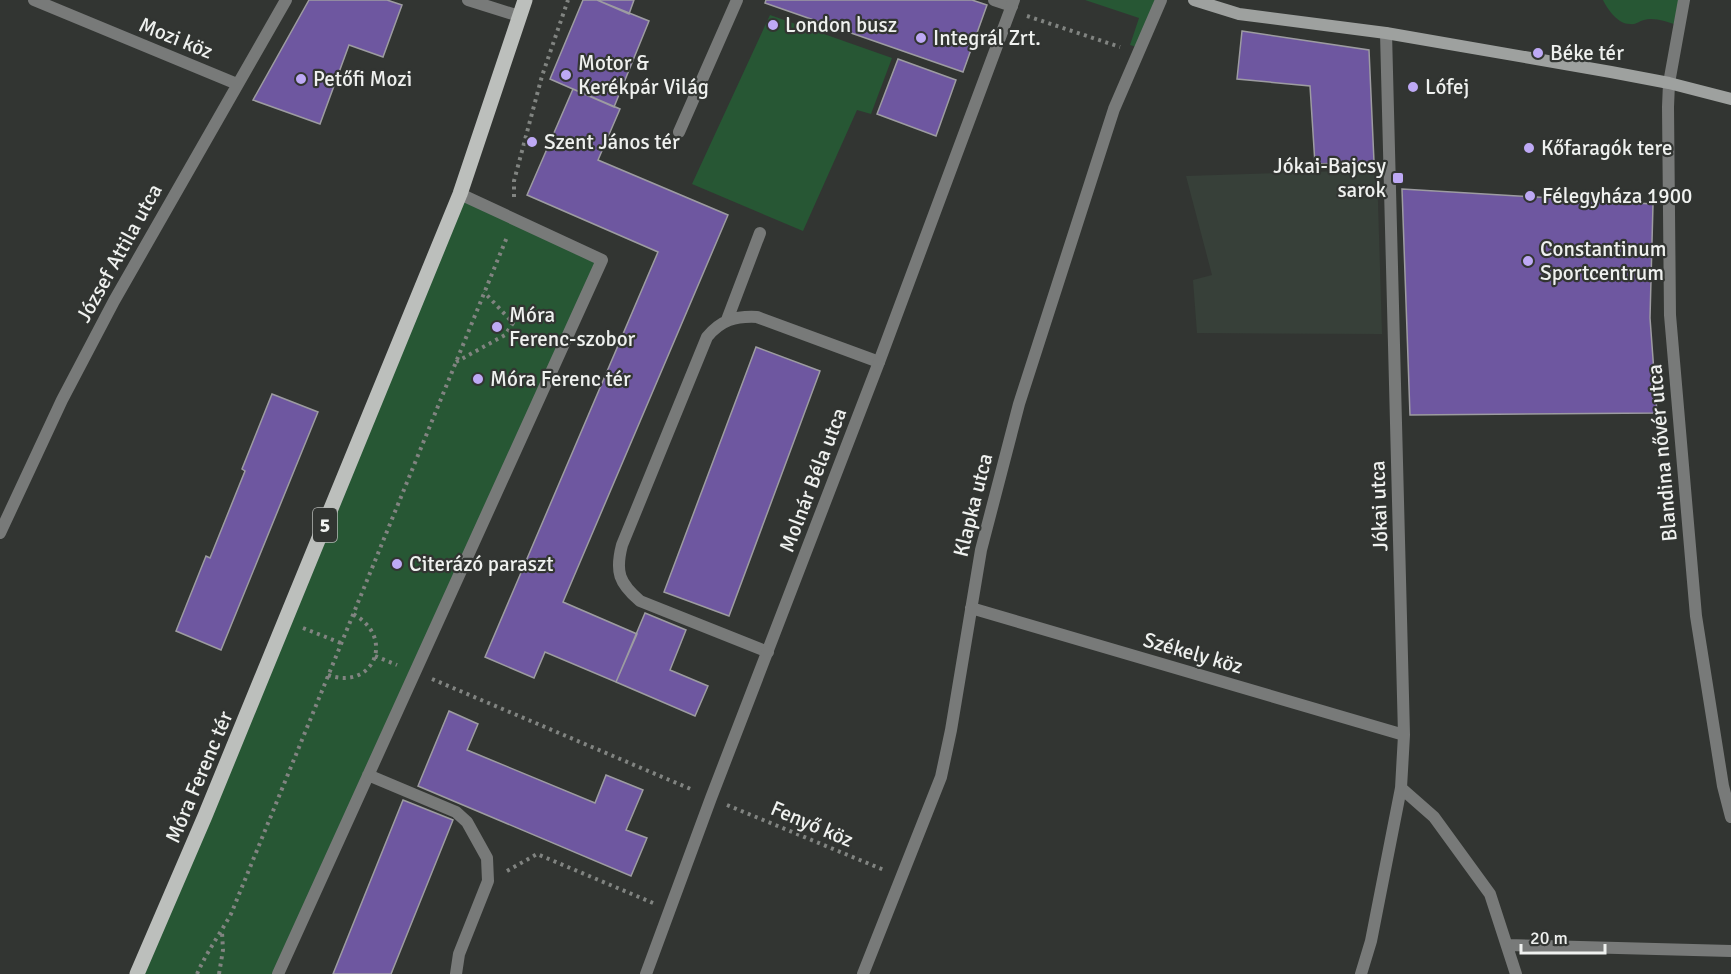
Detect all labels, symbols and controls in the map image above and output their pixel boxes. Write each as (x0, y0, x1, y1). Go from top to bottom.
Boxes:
street label: Mozi köz (135, 11, 217, 65)
place label: London busz (785, 12, 897, 38)
marker: London busz (766, 18, 780, 32)
place label: Integrál Zrt. (933, 25, 1041, 51)
marker: Integrál Zrt. (914, 31, 928, 45)
place label: Béke tér (1550, 40, 1624, 66)
marker: Béke tér (1531, 46, 1545, 60)
place label: Motor & Kerékpár Világ (578, 50, 709, 100)
place label: Petőfi Mozi (313, 66, 412, 92)
marker: Motor & Kerékpár Világ (559, 68, 573, 82)
marker: Petőfi Mozi (294, 72, 308, 86)
place label: Lófej (1425, 74, 1469, 100)
marker: Lófej (1406, 80, 1420, 94)
place label: Szent János tér (544, 129, 680, 155)
marker: Szent János tér (525, 135, 539, 149)
place label: Kőfaragók tere (1541, 135, 1672, 161)
marker: Kőfaragók tere (1522, 141, 1536, 155)
place label: Jókai-Bajcsy sarok (1273, 153, 1386, 203)
marker: Jókai-Bajcsy sarok (1391, 171, 1405, 185)
street label: József Attila utca (70, 179, 168, 327)
place label: Félegyháza 1900 (1542, 183, 1692, 209)
marker: Félegyháza 1900 (1523, 189, 1537, 203)
place label: Constantinum Sportcentrum (1540, 236, 1666, 286)
marker: Constantinum Sportcentrum (1521, 254, 1535, 268)
place label: Móra Ferenc-szobor (509, 302, 636, 352)
marker: Móra Ferenc-szobor (490, 320, 504, 334)
street label: Blandina nővér utca (1641, 363, 1683, 543)
place label: Móra Ferenc tér (490, 366, 631, 392)
marker: Móra Ferenc tér (471, 372, 485, 386)
street label: Molnár Béla utca (774, 404, 852, 556)
street label: Klapka utca (948, 451, 998, 559)
street label: Jókai utca (1364, 460, 1394, 552)
road number: 5 (313, 508, 337, 542)
place label: Citerázó paraszt (409, 551, 554, 577)
marker: Citerázó paraszt (390, 557, 404, 571)
street label: Székely köz (1140, 626, 1246, 680)
street label: Móra Ferenc tér (160, 707, 239, 847)
street label: Fenyő köz (767, 795, 857, 853)
scale bar (1521, 917, 1605, 955)
text: 20 m (1530, 927, 1568, 949)

